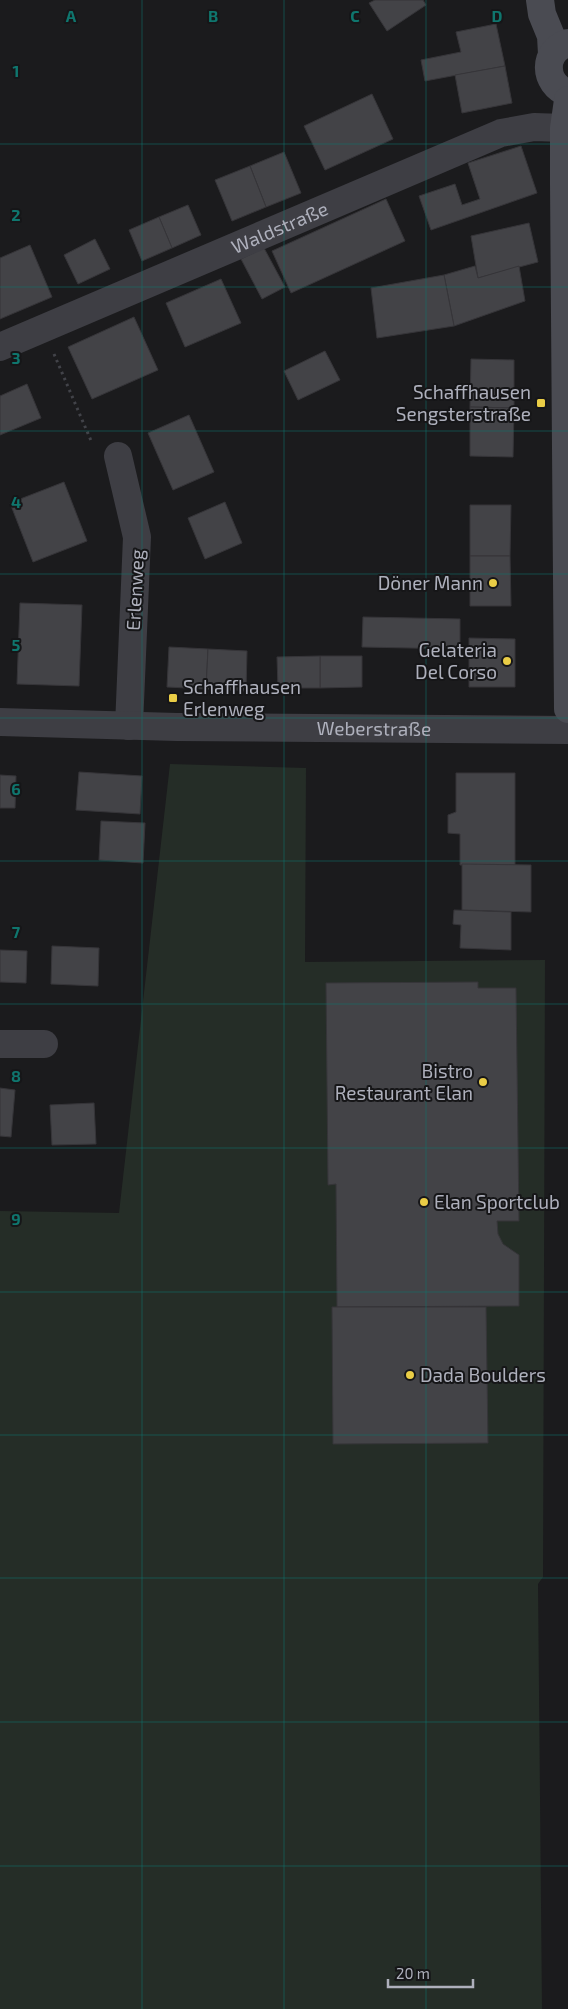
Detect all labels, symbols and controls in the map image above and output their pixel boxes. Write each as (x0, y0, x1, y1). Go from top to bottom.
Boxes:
text: A (66, 6, 77, 25)
text: B (208, 6, 218, 25)
text: C (350, 6, 360, 25)
text: D (492, 6, 503, 25)
text: 1 (13, 61, 19, 80)
street label: Waldstraße (228, 196, 331, 258)
text: 2 (11, 205, 21, 224)
text: 3 (11, 348, 21, 367)
place label: Schaffhausen Sengsterstraße (396, 380, 531, 425)
marker: Schaffhausen Sengsterstraße (535, 397, 547, 409)
text: 4 (11, 492, 21, 511)
street label: Erlenweg (121, 548, 148, 631)
place label: Döner Mann (378, 571, 483, 594)
marker: Döner Mann (487, 577, 499, 589)
text: 5 (12, 635, 21, 654)
place label: Gelateria Del Corso (415, 638, 497, 683)
marker: Gelateria Del Corso (501, 655, 513, 667)
place label: Schaffhausen Erlenweg (183, 675, 301, 720)
marker: Schaffhausen Erlenweg (167, 692, 179, 704)
street label: Weberstraße (317, 716, 431, 740)
text: 6 (11, 779, 21, 798)
text: 7 (12, 922, 21, 941)
place label: Bistro Restaurant Elan (335, 1059, 473, 1104)
text: 8 (11, 1066, 21, 1085)
marker: Bistro Restaurant Elan (477, 1076, 489, 1088)
place label: Elan Sportclub (434, 1190, 560, 1213)
marker: Elan Sportclub (418, 1196, 430, 1208)
text: 9 (11, 1209, 21, 1228)
place label: Dada Boulders (420, 1363, 546, 1386)
marker: Dada Boulders (404, 1369, 416, 1381)
scale bar (388, 1956, 473, 1988)
text: 20 m (396, 1964, 430, 1982)

